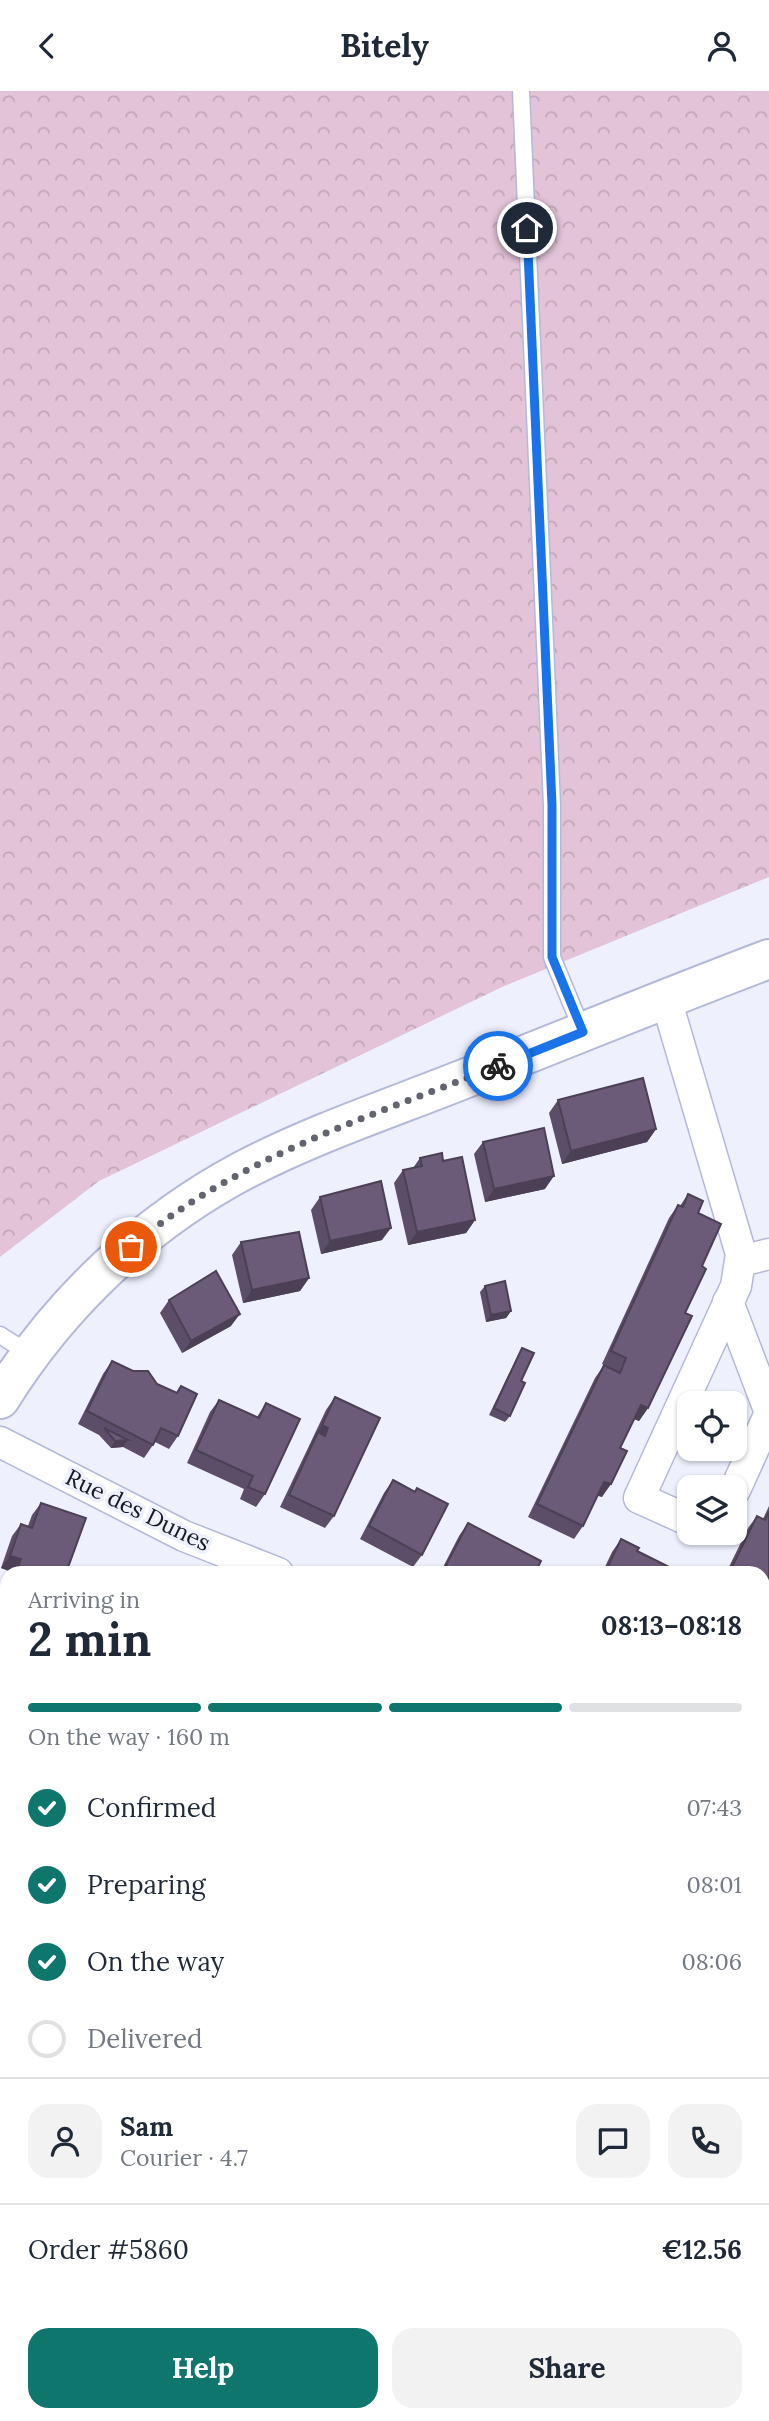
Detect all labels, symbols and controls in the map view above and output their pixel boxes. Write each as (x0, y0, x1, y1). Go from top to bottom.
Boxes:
text: Bitely (340, 25, 429, 66)
icon: back (28, 27, 66, 65)
icon: person (703, 27, 741, 65)
pin (497, 198, 557, 258)
icon: home (508, 209, 546, 247)
courier (463, 1031, 533, 1101)
icon: bike (479, 1047, 517, 1085)
pin (101, 1217, 161, 1277)
icon: bag (112, 1228, 150, 1266)
map controls (677, 1391, 747, 1545)
button: locate (677, 1391, 747, 1461)
street label: Rue des Dunes (61, 1462, 215, 1557)
button: layers (677, 1475, 747, 1545)
text: Arriving in (28, 1585, 140, 1614)
text: 08:13–08:18 (601, 1609, 742, 1642)
text: 2 min (28, 1610, 151, 1669)
text: On the way · 160 m (28, 1722, 230, 1751)
icon: check (28, 1789, 66, 1827)
text: Confirmed (87, 1791, 216, 1824)
text: 07:43 (687, 1793, 742, 1822)
icon: check (28, 1866, 66, 1904)
text: Preparing (87, 1868, 206, 1901)
text: 08:01 (686, 1870, 742, 1899)
icon: check (28, 1943, 66, 1981)
text: On the way (87, 1945, 224, 1978)
text: 08:06 (681, 1947, 742, 1976)
text: Delivered (87, 2022, 203, 2055)
button: person (28, 2104, 102, 2178)
button: chat (576, 2104, 650, 2178)
button: phone (668, 2104, 742, 2178)
text: Sam (120, 2110, 173, 2143)
text: Courier · 4.7 (120, 2143, 248, 2172)
text: Order #5860 (28, 2233, 189, 2266)
text: €12.56 (662, 2233, 742, 2266)
button: Help (28, 2328, 378, 2408)
button: Share (392, 2328, 742, 2408)

